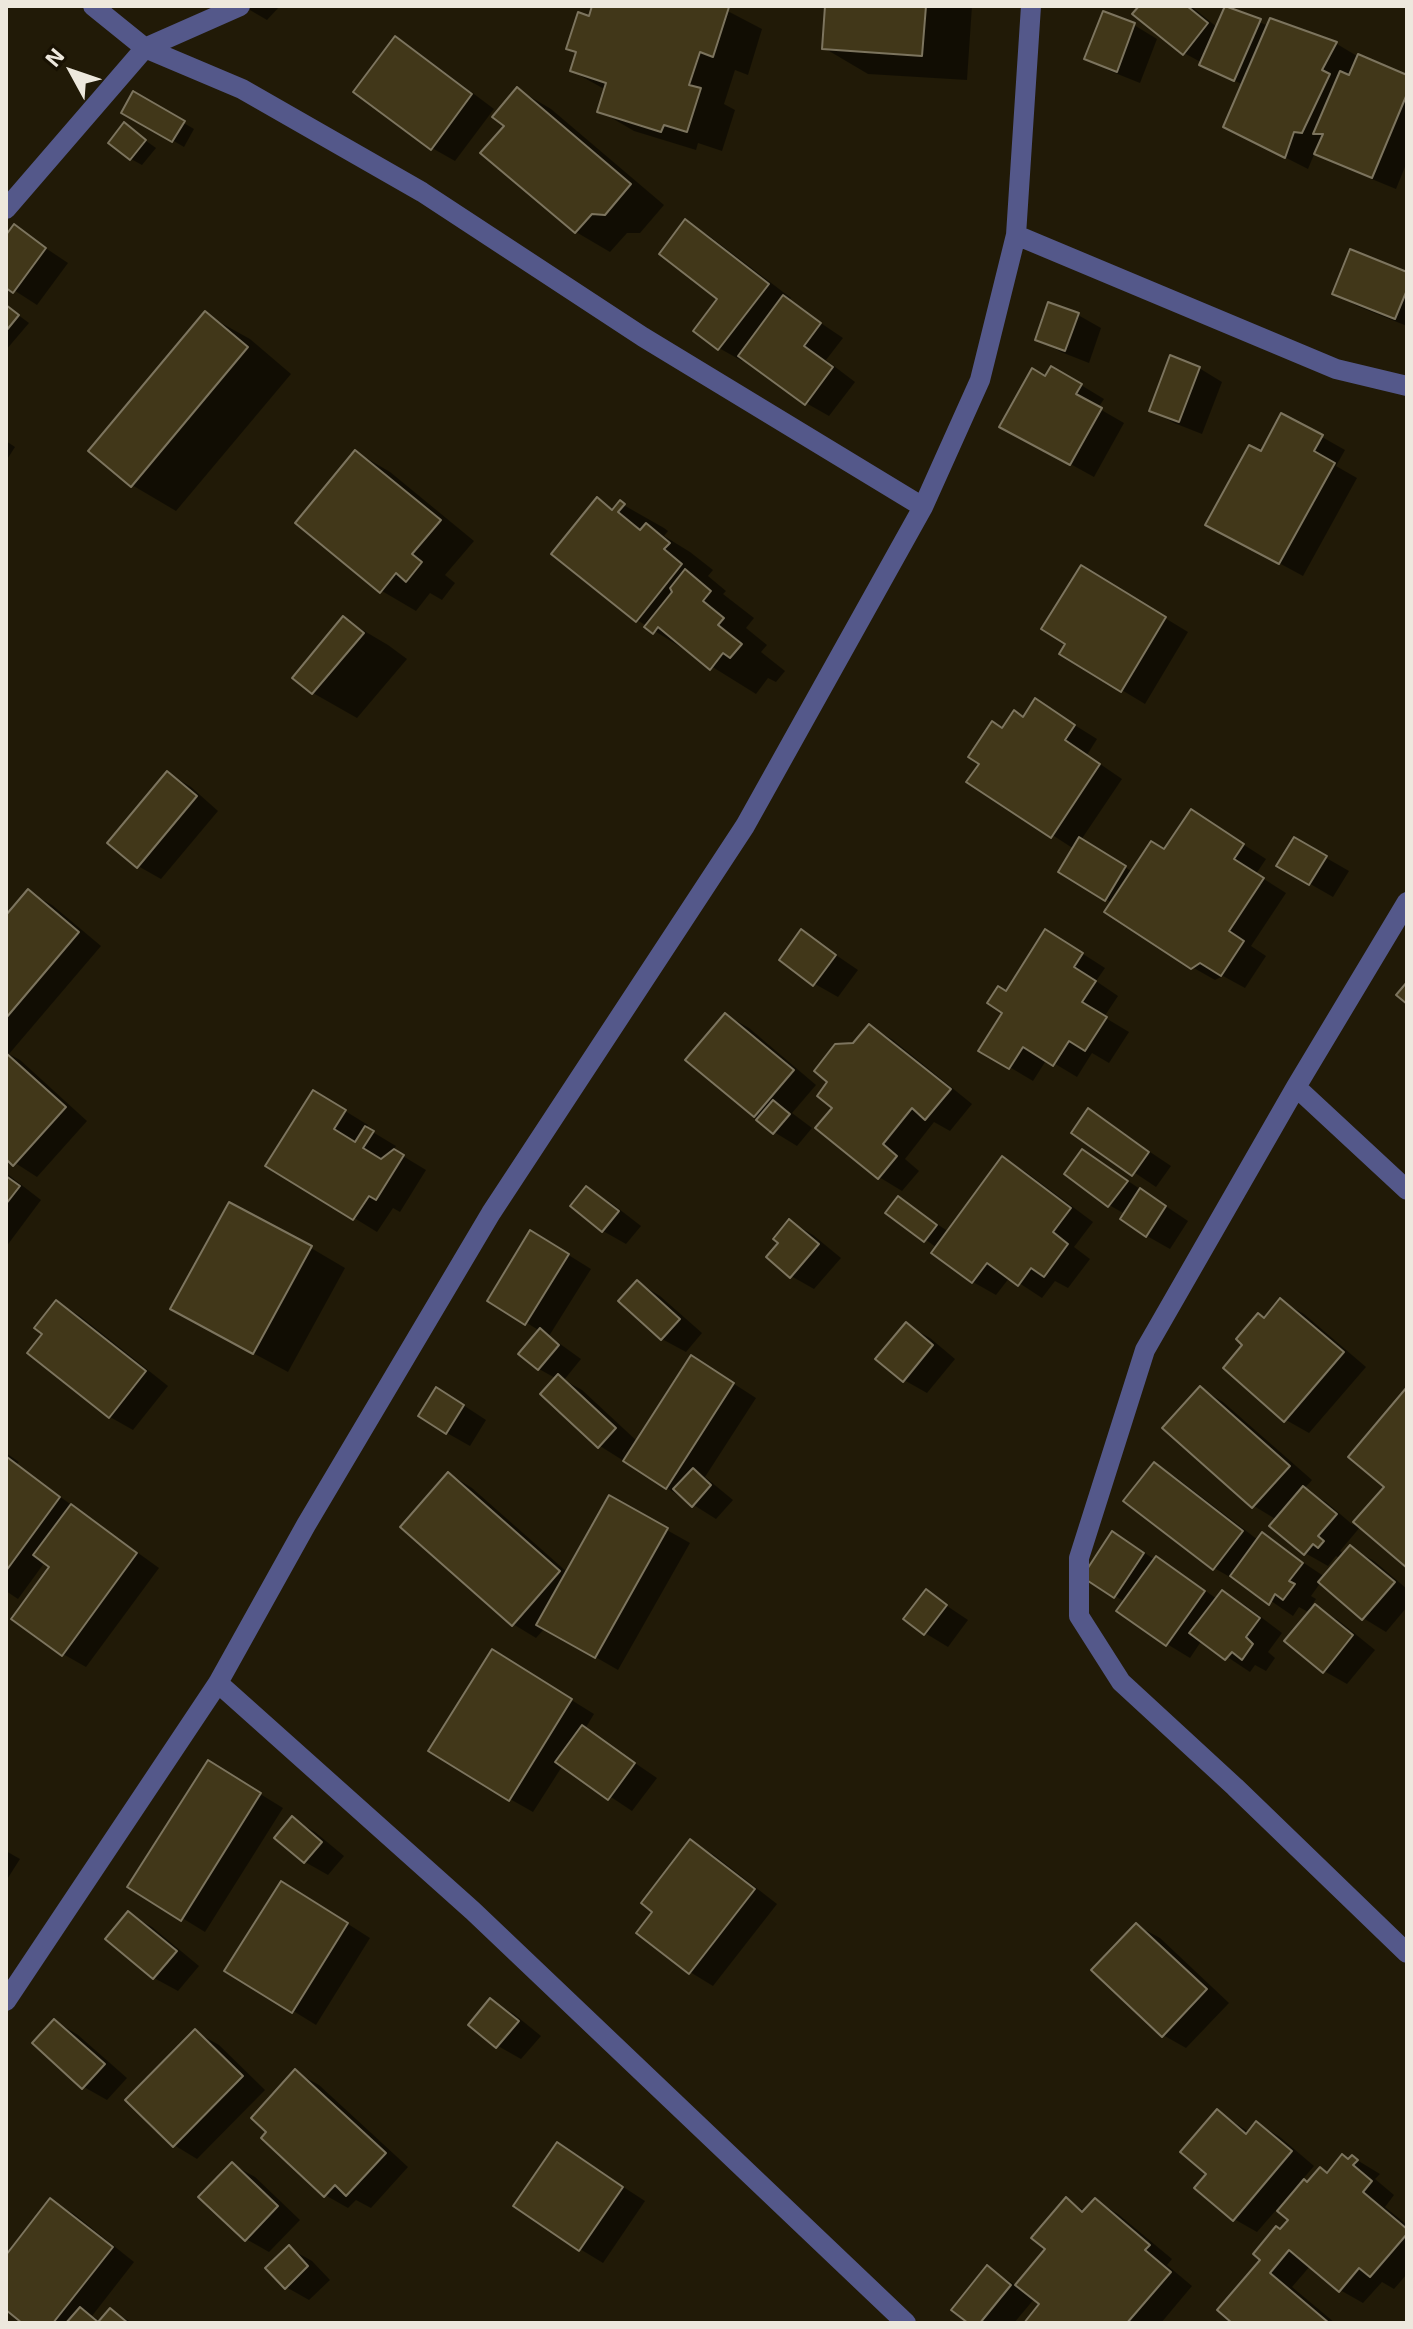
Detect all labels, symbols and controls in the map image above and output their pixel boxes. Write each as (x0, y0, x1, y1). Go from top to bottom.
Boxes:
north arrow (32, 32, 112, 112)
text: N (39, 42, 69, 71)

